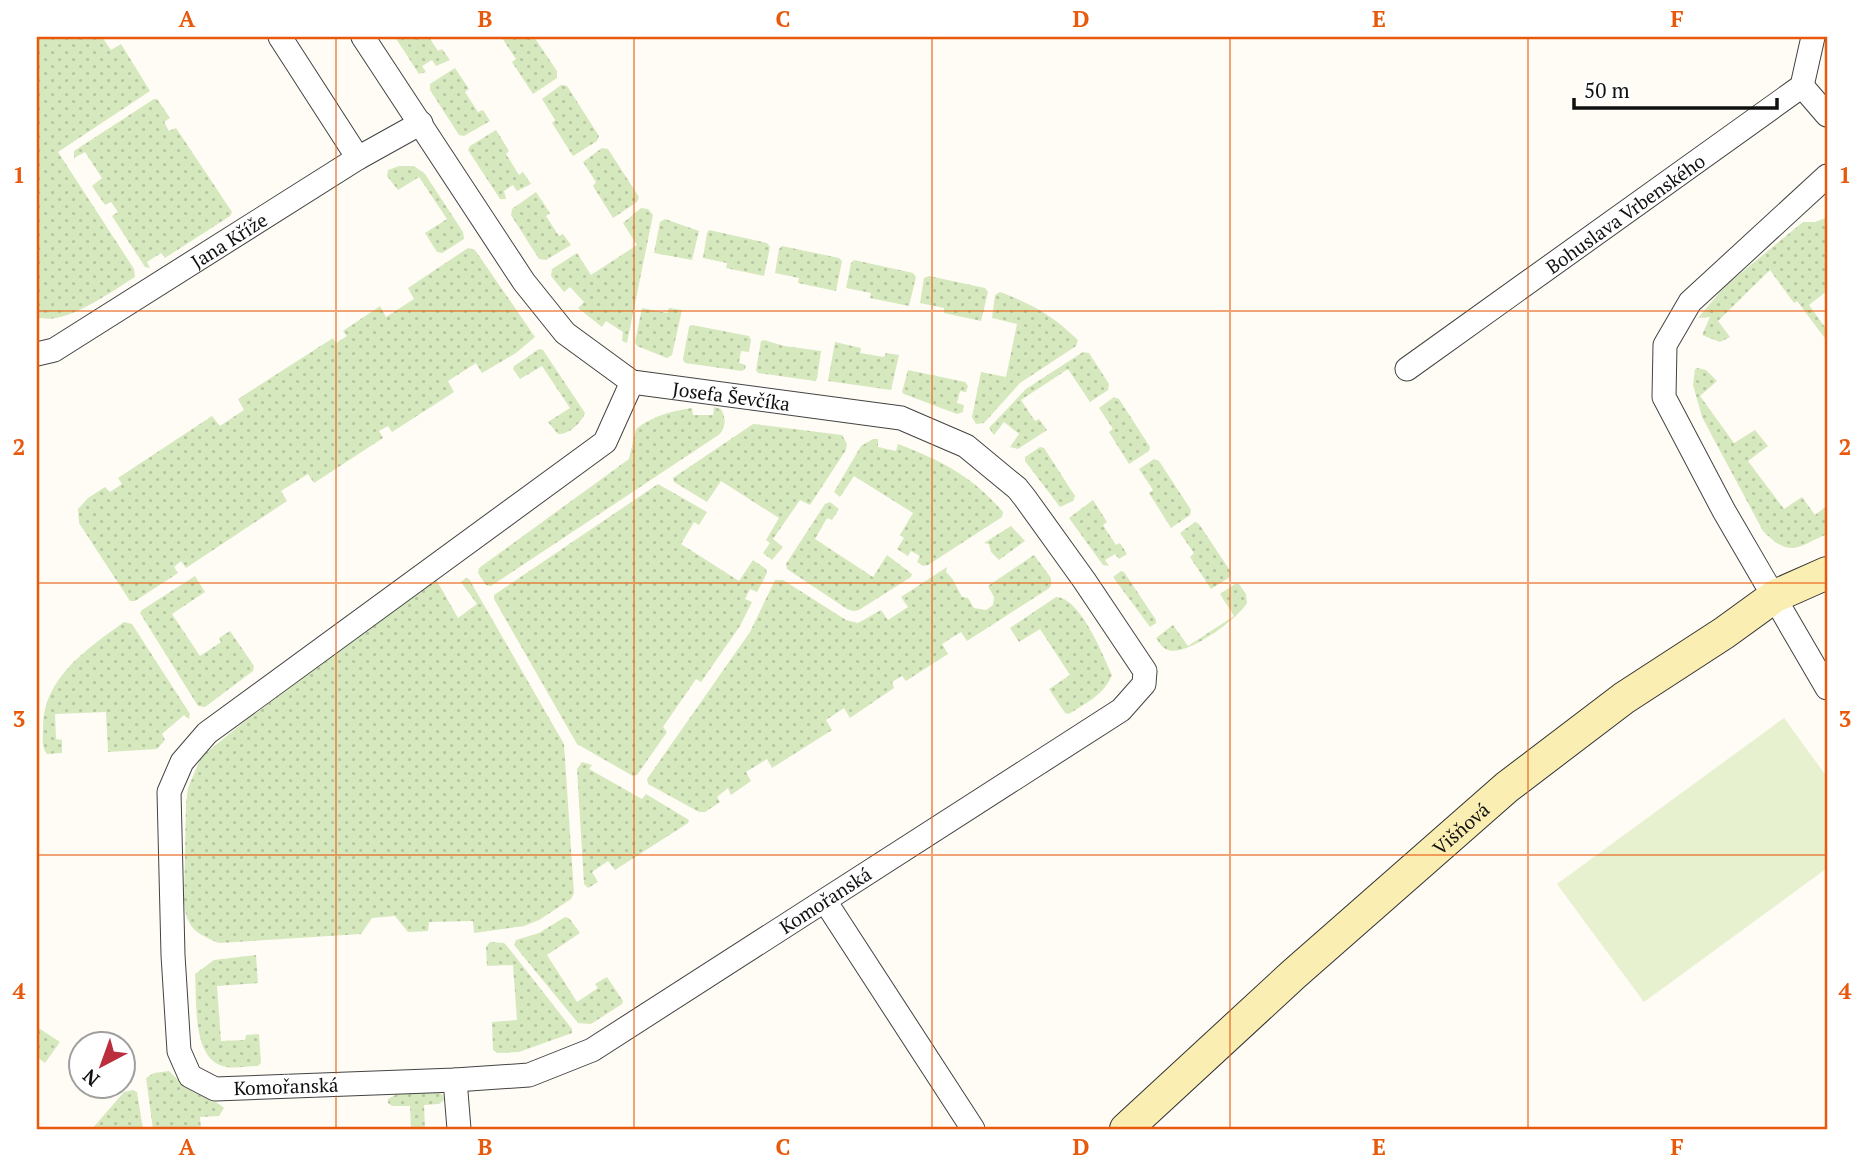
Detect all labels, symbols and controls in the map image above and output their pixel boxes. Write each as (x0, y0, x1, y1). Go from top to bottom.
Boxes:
text: A (179, 3, 196, 34)
text: B (478, 3, 493, 34)
text: C (776, 3, 791, 34)
text: D (1073, 3, 1090, 34)
text: E (1372, 3, 1386, 34)
text: F (1670, 3, 1684, 34)
scale bar (1574, 66, 1776, 110)
text: 50 m (1584, 76, 1630, 104)
street label: Bohuslava Vrbenského (1540, 147, 1709, 278)
text: 1 (13, 159, 26, 190)
text: 1 (1839, 159, 1852, 190)
street label: Jana Kříže (186, 206, 271, 273)
street label: Josefa Ševčíka (671, 375, 792, 416)
text: 2 (13, 431, 26, 462)
text: 2 (1839, 431, 1852, 462)
text: 3 (13, 703, 26, 734)
text: 3 (1839, 703, 1852, 734)
street label: Višňová (1427, 796, 1494, 860)
street label: Komořanská (774, 861, 876, 939)
text: 4 (13, 975, 26, 1006)
text: 4 (1839, 975, 1852, 1006)
north arrow (66, 1030, 136, 1100)
text: N (76, 1064, 104, 1092)
street label: Komořanská (233, 1072, 339, 1100)
text: A (179, 1131, 196, 1162)
text: B (478, 1131, 493, 1162)
text: C (776, 1131, 791, 1162)
text: D (1073, 1131, 1090, 1162)
text: E (1372, 1131, 1386, 1162)
text: F (1670, 1131, 1684, 1162)

